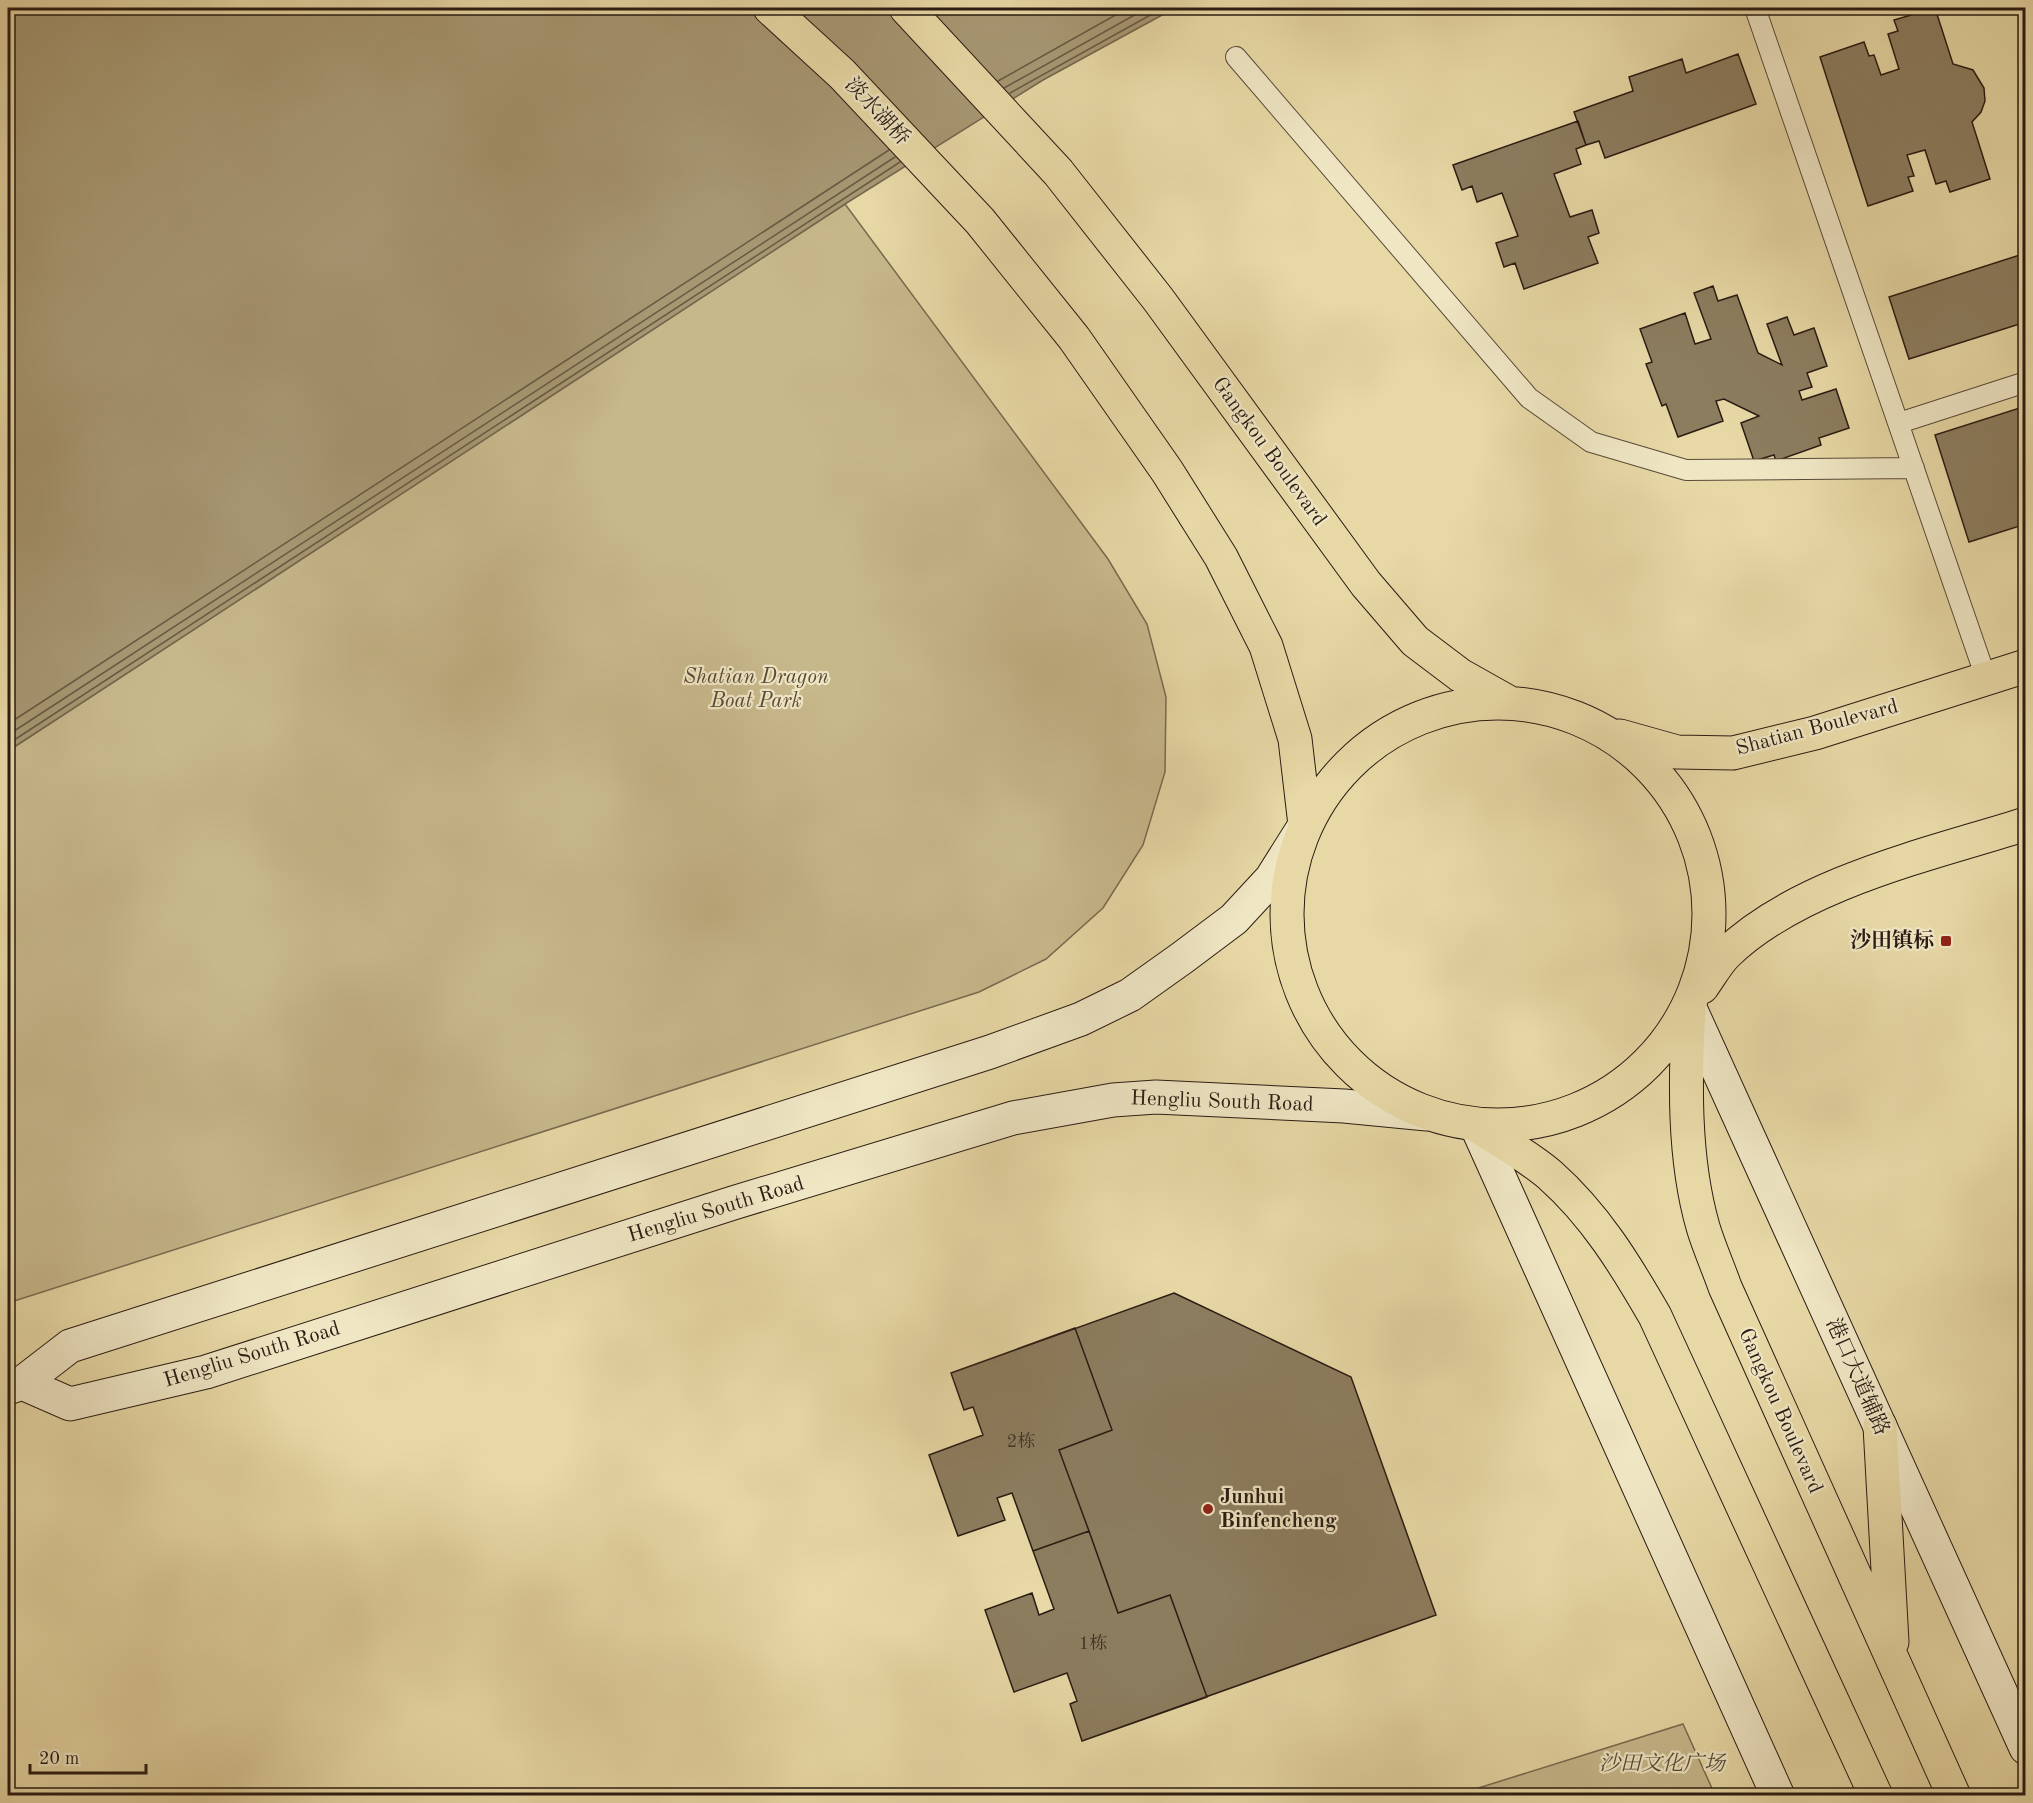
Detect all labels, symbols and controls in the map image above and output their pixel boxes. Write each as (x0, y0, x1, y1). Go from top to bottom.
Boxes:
street label: 淡水湖桥 (841, 73, 915, 150)
street label: Gangkou Boulevard (1208, 374, 1330, 530)
park label: Shatian Dragon Boat Park (683, 667, 829, 712)
street label: Shatian Boulevard (1733, 696, 1901, 760)
place label: 沙田镇标 (1850, 928, 1934, 952)
marker: 沙田镇标 (1939, 934, 1953, 948)
street label: Hengliu South Road (1130, 1088, 1314, 1116)
street label: Hengliu South Road (625, 1173, 807, 1247)
street label: 港口大道辅路 (1822, 1314, 1894, 1439)
street label: Hengliu South Road (161, 1318, 343, 1392)
street label: Gangkou Boulevard (1734, 1325, 1826, 1497)
house number: 2栋 (1007, 1431, 1035, 1451)
place label: Junhui Binfencheng (1220, 1487, 1337, 1532)
marker: Junhui Binfencheng (1201, 1502, 1215, 1516)
house number: 1栋 (1079, 1633, 1107, 1653)
scale bar (30, 1737, 146, 1775)
text: 20 m (39, 1750, 79, 1768)
park label: 沙田文化广场 (1599, 1752, 1727, 1775)

